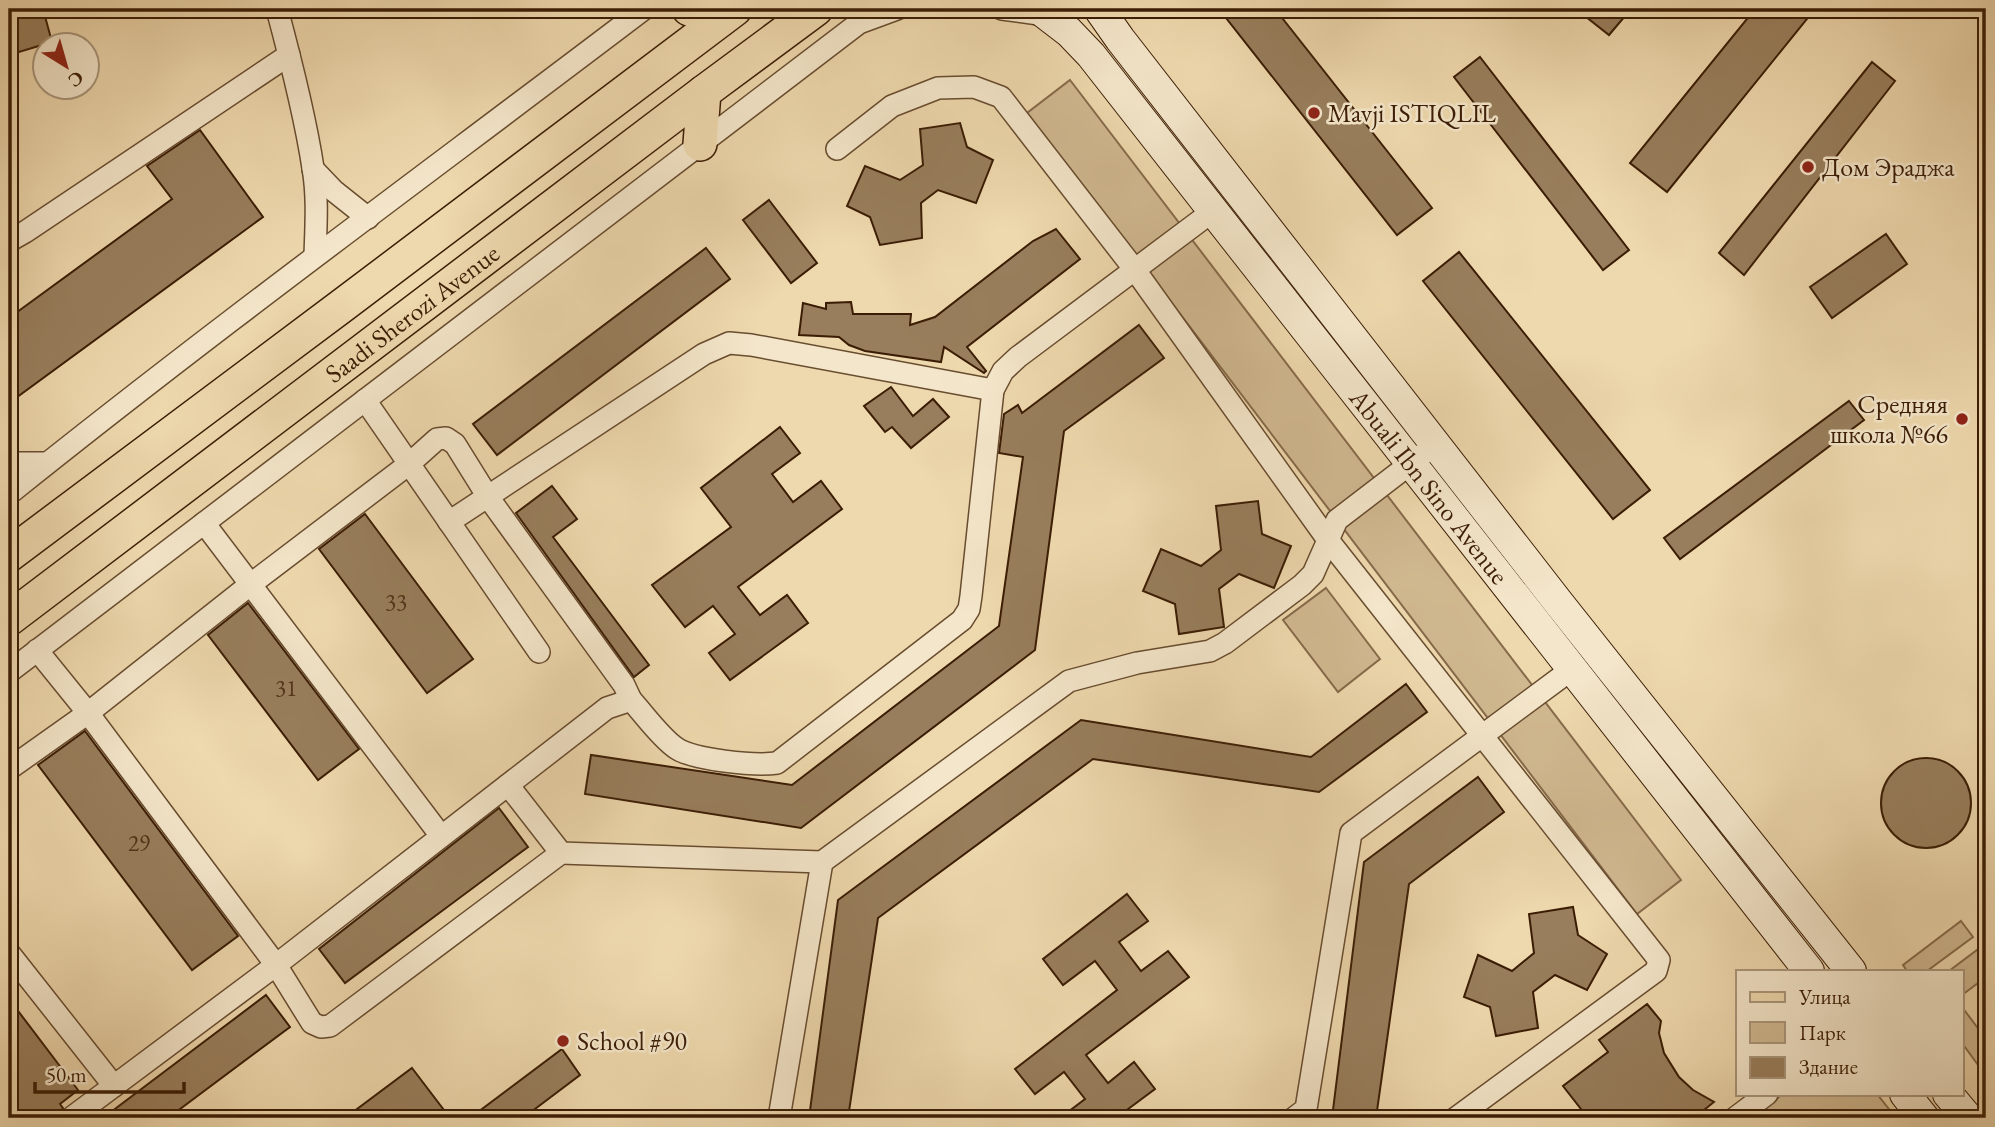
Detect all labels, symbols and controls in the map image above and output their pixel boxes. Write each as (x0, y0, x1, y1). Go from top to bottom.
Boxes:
north arrow (32, 32, 102, 102)
text: С (63, 65, 89, 93)
place label: Mavji ISTIQLIL (1328, 96, 1496, 130)
marker: Mavji ISTIQLIL (1306, 105, 1322, 121)
place label: Дом Эраджа (1822, 150, 1955, 184)
marker: Дом Эраджа (1800, 159, 1816, 175)
street label: Saadi Sherozi Avenue (318, 236, 506, 390)
street label: Abuali Ibn Sino Avenue (1341, 381, 1517, 591)
place label: Средняя школа №66 (1830, 387, 1948, 451)
marker: Средняя школа №66 (1954, 411, 1970, 427)
house number: 33 (385, 587, 407, 617)
house number: 31 (275, 673, 297, 703)
house number: 29 (128, 828, 150, 858)
legend (1736, 970, 1964, 1096)
text: Улица (1798, 983, 1851, 1010)
text: Парк (1799, 1019, 1846, 1046)
place label: School #90 (577, 1024, 687, 1058)
marker: School #90 (555, 1033, 571, 1049)
scale bar (35, 1050, 184, 1094)
text: Здание (1799, 1053, 1858, 1080)
text: 50 m (46, 1061, 87, 1088)

